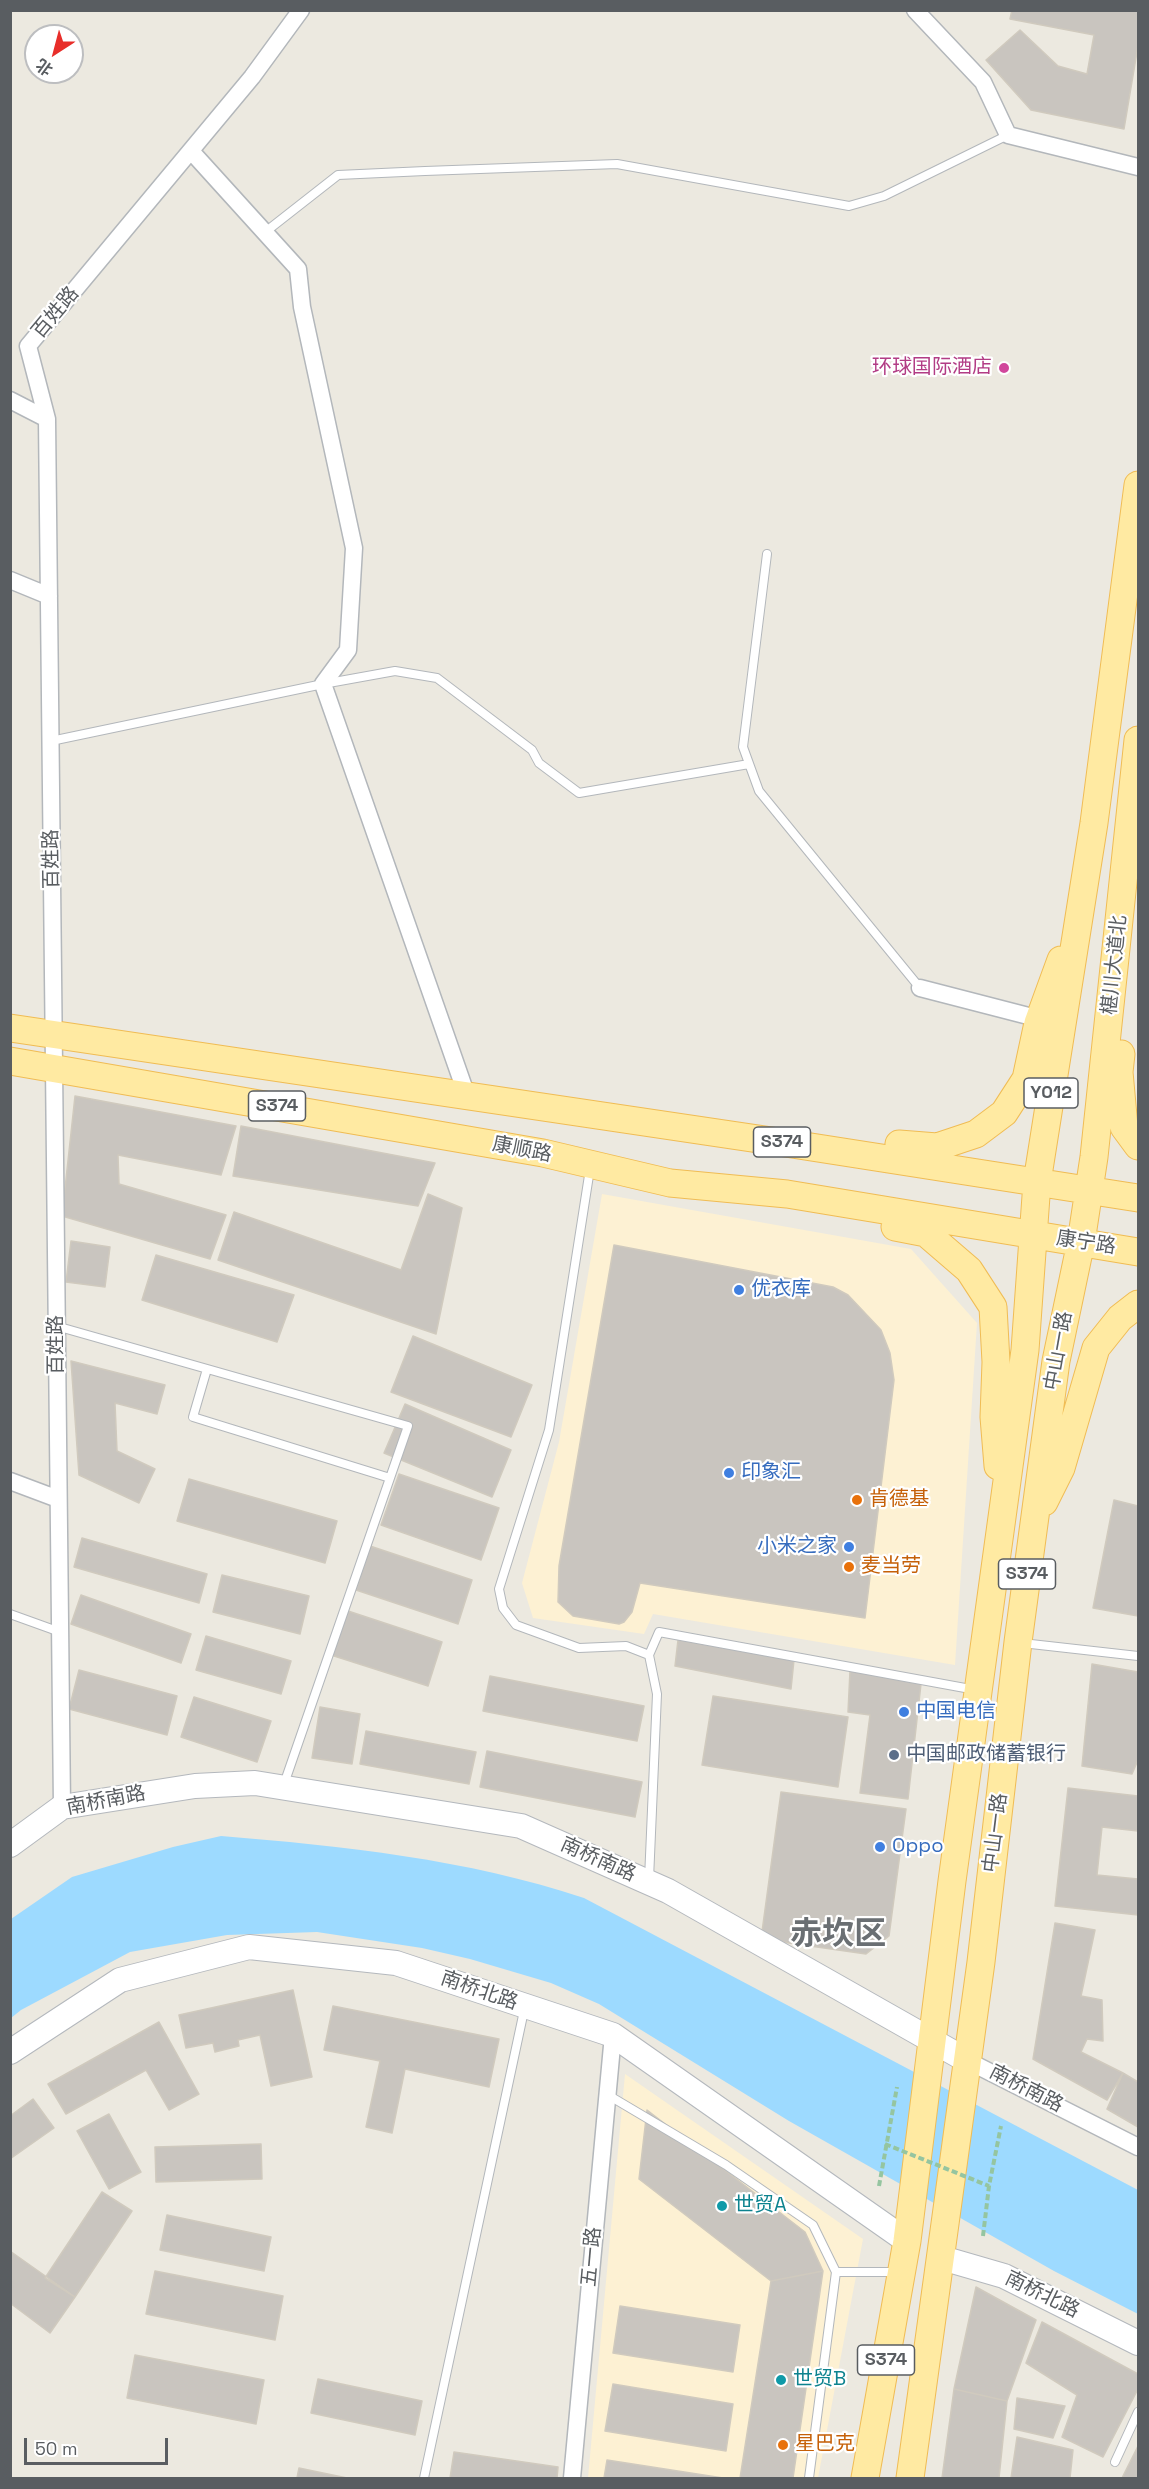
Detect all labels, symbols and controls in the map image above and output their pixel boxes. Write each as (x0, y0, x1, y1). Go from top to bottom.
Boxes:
north arrow (24, 24, 84, 84)
text: 北 (32, 54, 57, 81)
street label: 百姓路 (28, 282, 84, 344)
place label: 环球国际酒店 (872, 356, 992, 380)
marker: 环球国际酒店 (997, 361, 1011, 375)
street label: 百姓路 (39, 829, 65, 889)
street label: 椹川大道北 (1098, 914, 1132, 1016)
road number: Y012 (1024, 1078, 1078, 1108)
road number: S374 (248, 1091, 306, 1121)
road number: S374 (754, 1127, 810, 1157)
street label: 康顺路 (490, 1132, 554, 1168)
street label: 康宁路 (1054, 1226, 1118, 1260)
place label: 优衣库 (751, 1278, 811, 1302)
marker: 优衣库 (732, 1283, 746, 1297)
street label: 中山一路 (1040, 1310, 1078, 1392)
street label: 百姓路 (45, 1315, 69, 1375)
place label: 印象汇 (741, 1461, 801, 1485)
marker: 印象汇 (722, 1466, 736, 1480)
place label: 肯德基 (869, 1488, 929, 1512)
marker: 肯德基 (850, 1493, 864, 1507)
place label: 小米之家 (757, 1535, 837, 1559)
marker: 小米之家 (842, 1540, 856, 1554)
place label: 麦当劳 (861, 1555, 921, 1579)
road number: S374 (998, 1559, 1056, 1589)
marker: 麦当劳 (842, 1560, 856, 1574)
place label: 中国电信 (916, 1700, 996, 1724)
marker: 中国电信 (897, 1705, 911, 1719)
place label: 中国邮政储蓄银行 (906, 1743, 1066, 1767)
marker: 中国邮政储蓄银行 (887, 1748, 901, 1762)
street label: 南桥南路 (64, 1782, 148, 1820)
street label: 中山一路 (979, 1792, 1013, 1874)
street label: 南桥南路 (557, 1833, 639, 1887)
place label: Oppo (892, 1835, 943, 1859)
marker: Oppo (873, 1840, 887, 1854)
district label: 赤坎区 (790, 1916, 886, 1954)
street label: 南桥北路 (437, 1967, 521, 2015)
street label: 南桥南路 (985, 2060, 1067, 2118)
place label: 世贸A (734, 2194, 787, 2218)
marker: 世贸A (715, 2199, 729, 2213)
street label: 五一路 (577, 2226, 607, 2288)
street label: 南桥北路 (1001, 2267, 1083, 2323)
road number: S374 (858, 2345, 914, 2375)
place label: 世贸B (793, 2368, 846, 2392)
marker: 世贸B (774, 2373, 788, 2387)
scale bar (27, 2426, 171, 2464)
place label: 星巴克 (795, 2433, 855, 2457)
text: 50 m (35, 2437, 77, 2460)
marker: 星巴克 (776, 2438, 790, 2452)

